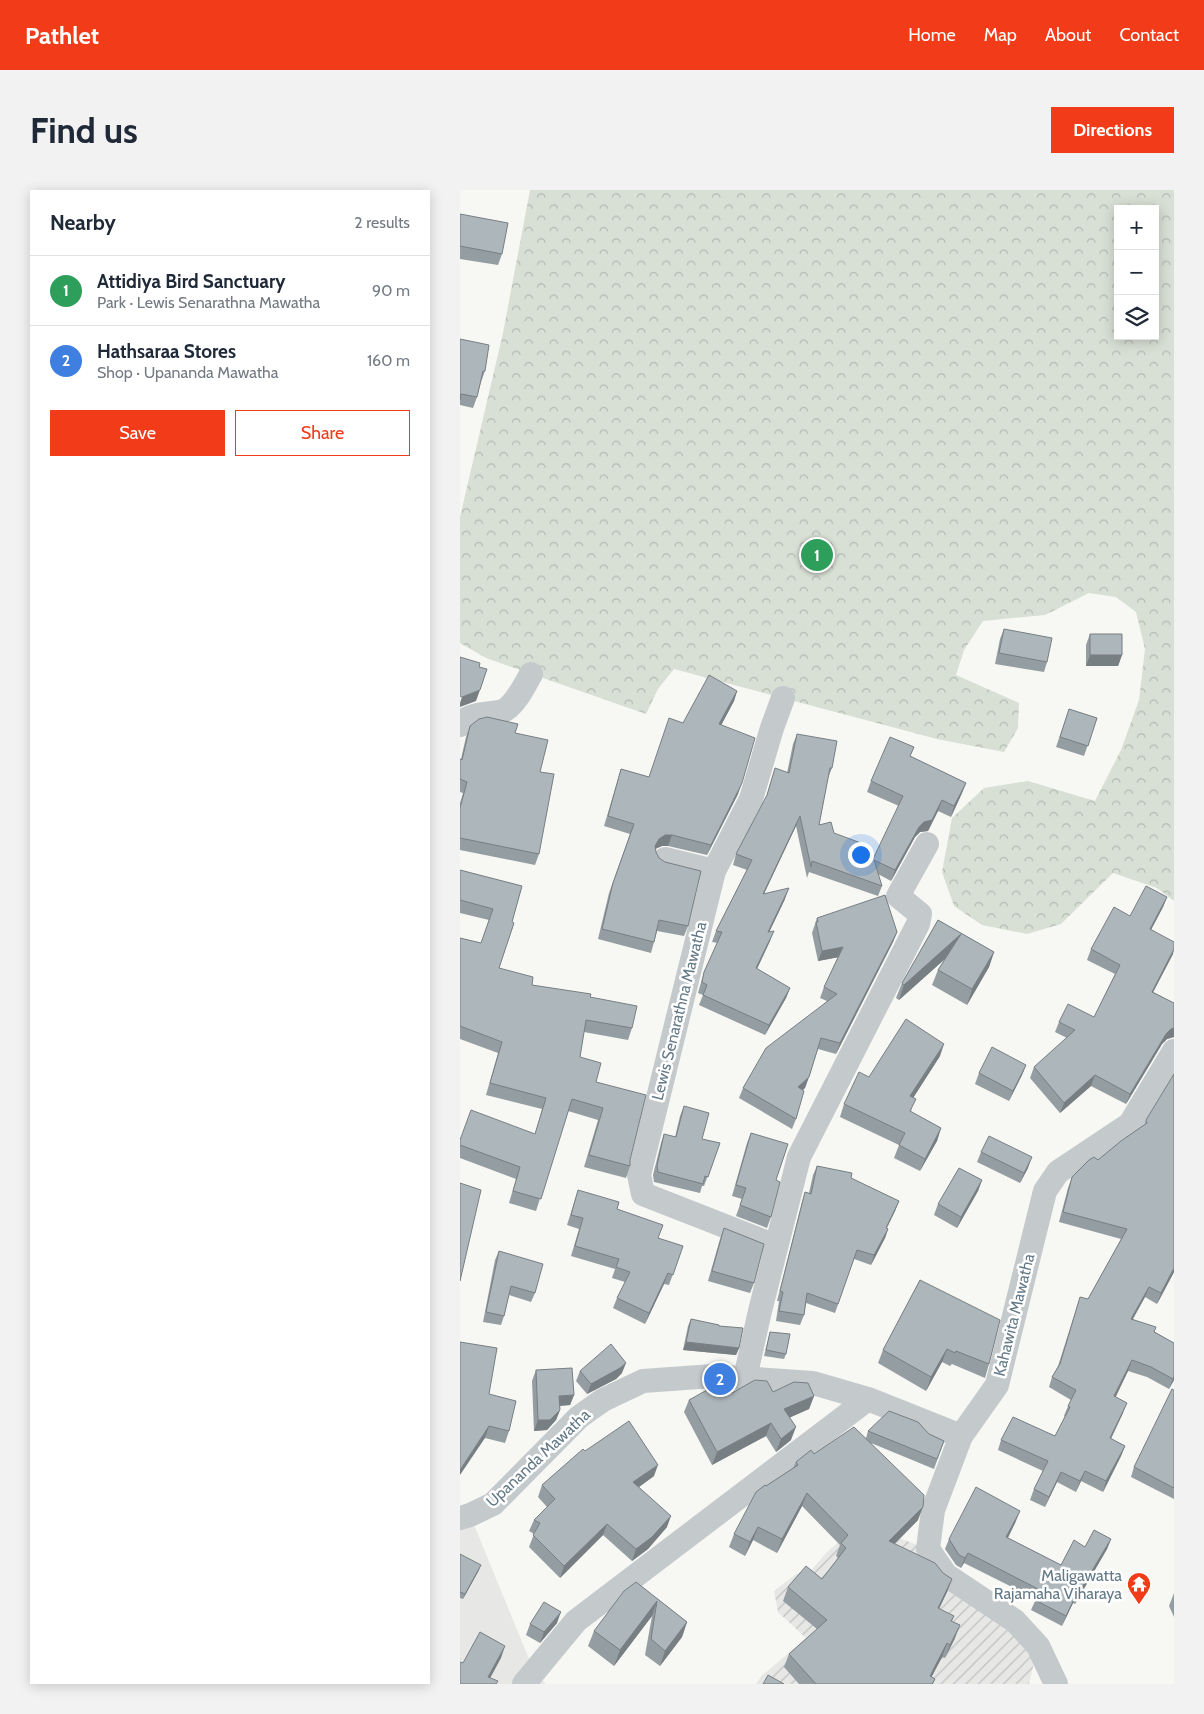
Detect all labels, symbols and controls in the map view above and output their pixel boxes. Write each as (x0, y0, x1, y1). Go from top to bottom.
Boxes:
text: Pathlet (25, 21, 99, 50)
text: Home (908, 24, 956, 46)
text: Map (984, 24, 1017, 46)
text: About (1045, 24, 1091, 46)
text: Contact (1119, 24, 1179, 46)
button: Directions (1051, 107, 1174, 153)
text: Find us (30, 109, 138, 152)
map controls (1114, 205, 1159, 340)
button: + (1114, 205, 1159, 250)
text: Nearby (50, 210, 116, 235)
text: 2 results (354, 213, 410, 232)
button: − (1114, 250, 1159, 295)
text: Attidiya Bird Sanctuary (97, 270, 285, 293)
text: 1 (63, 281, 69, 300)
text: 90 m (372, 281, 410, 300)
text: Park · Lewis Senarathna Mawatha (97, 293, 320, 312)
button: layers (1114, 295, 1159, 340)
text: Hathsaraa Stores (97, 340, 236, 363)
text: 2 (62, 351, 70, 370)
text: 160 m (367, 351, 410, 370)
text: Shop · Upananda Mawatha (97, 363, 278, 382)
button: Save (50, 410, 225, 456)
button: Share (235, 410, 410, 456)
pin: 1 (801, 536, 833, 574)
your location (848, 842, 874, 868)
street label: Lewis Senarathna Mawatha (648, 919, 710, 1102)
street label: Kahawita Mawatha (990, 1251, 1039, 1378)
pin: 2 (704, 1360, 736, 1398)
street label: Upananda Mawatha (482, 1405, 594, 1511)
place label: Maligawatta Rajamaha Viharaya (994, 1566, 1122, 1603)
temple icon: Maligawatta Rajamaha Viharaya (1126, 1571, 1152, 1605)

